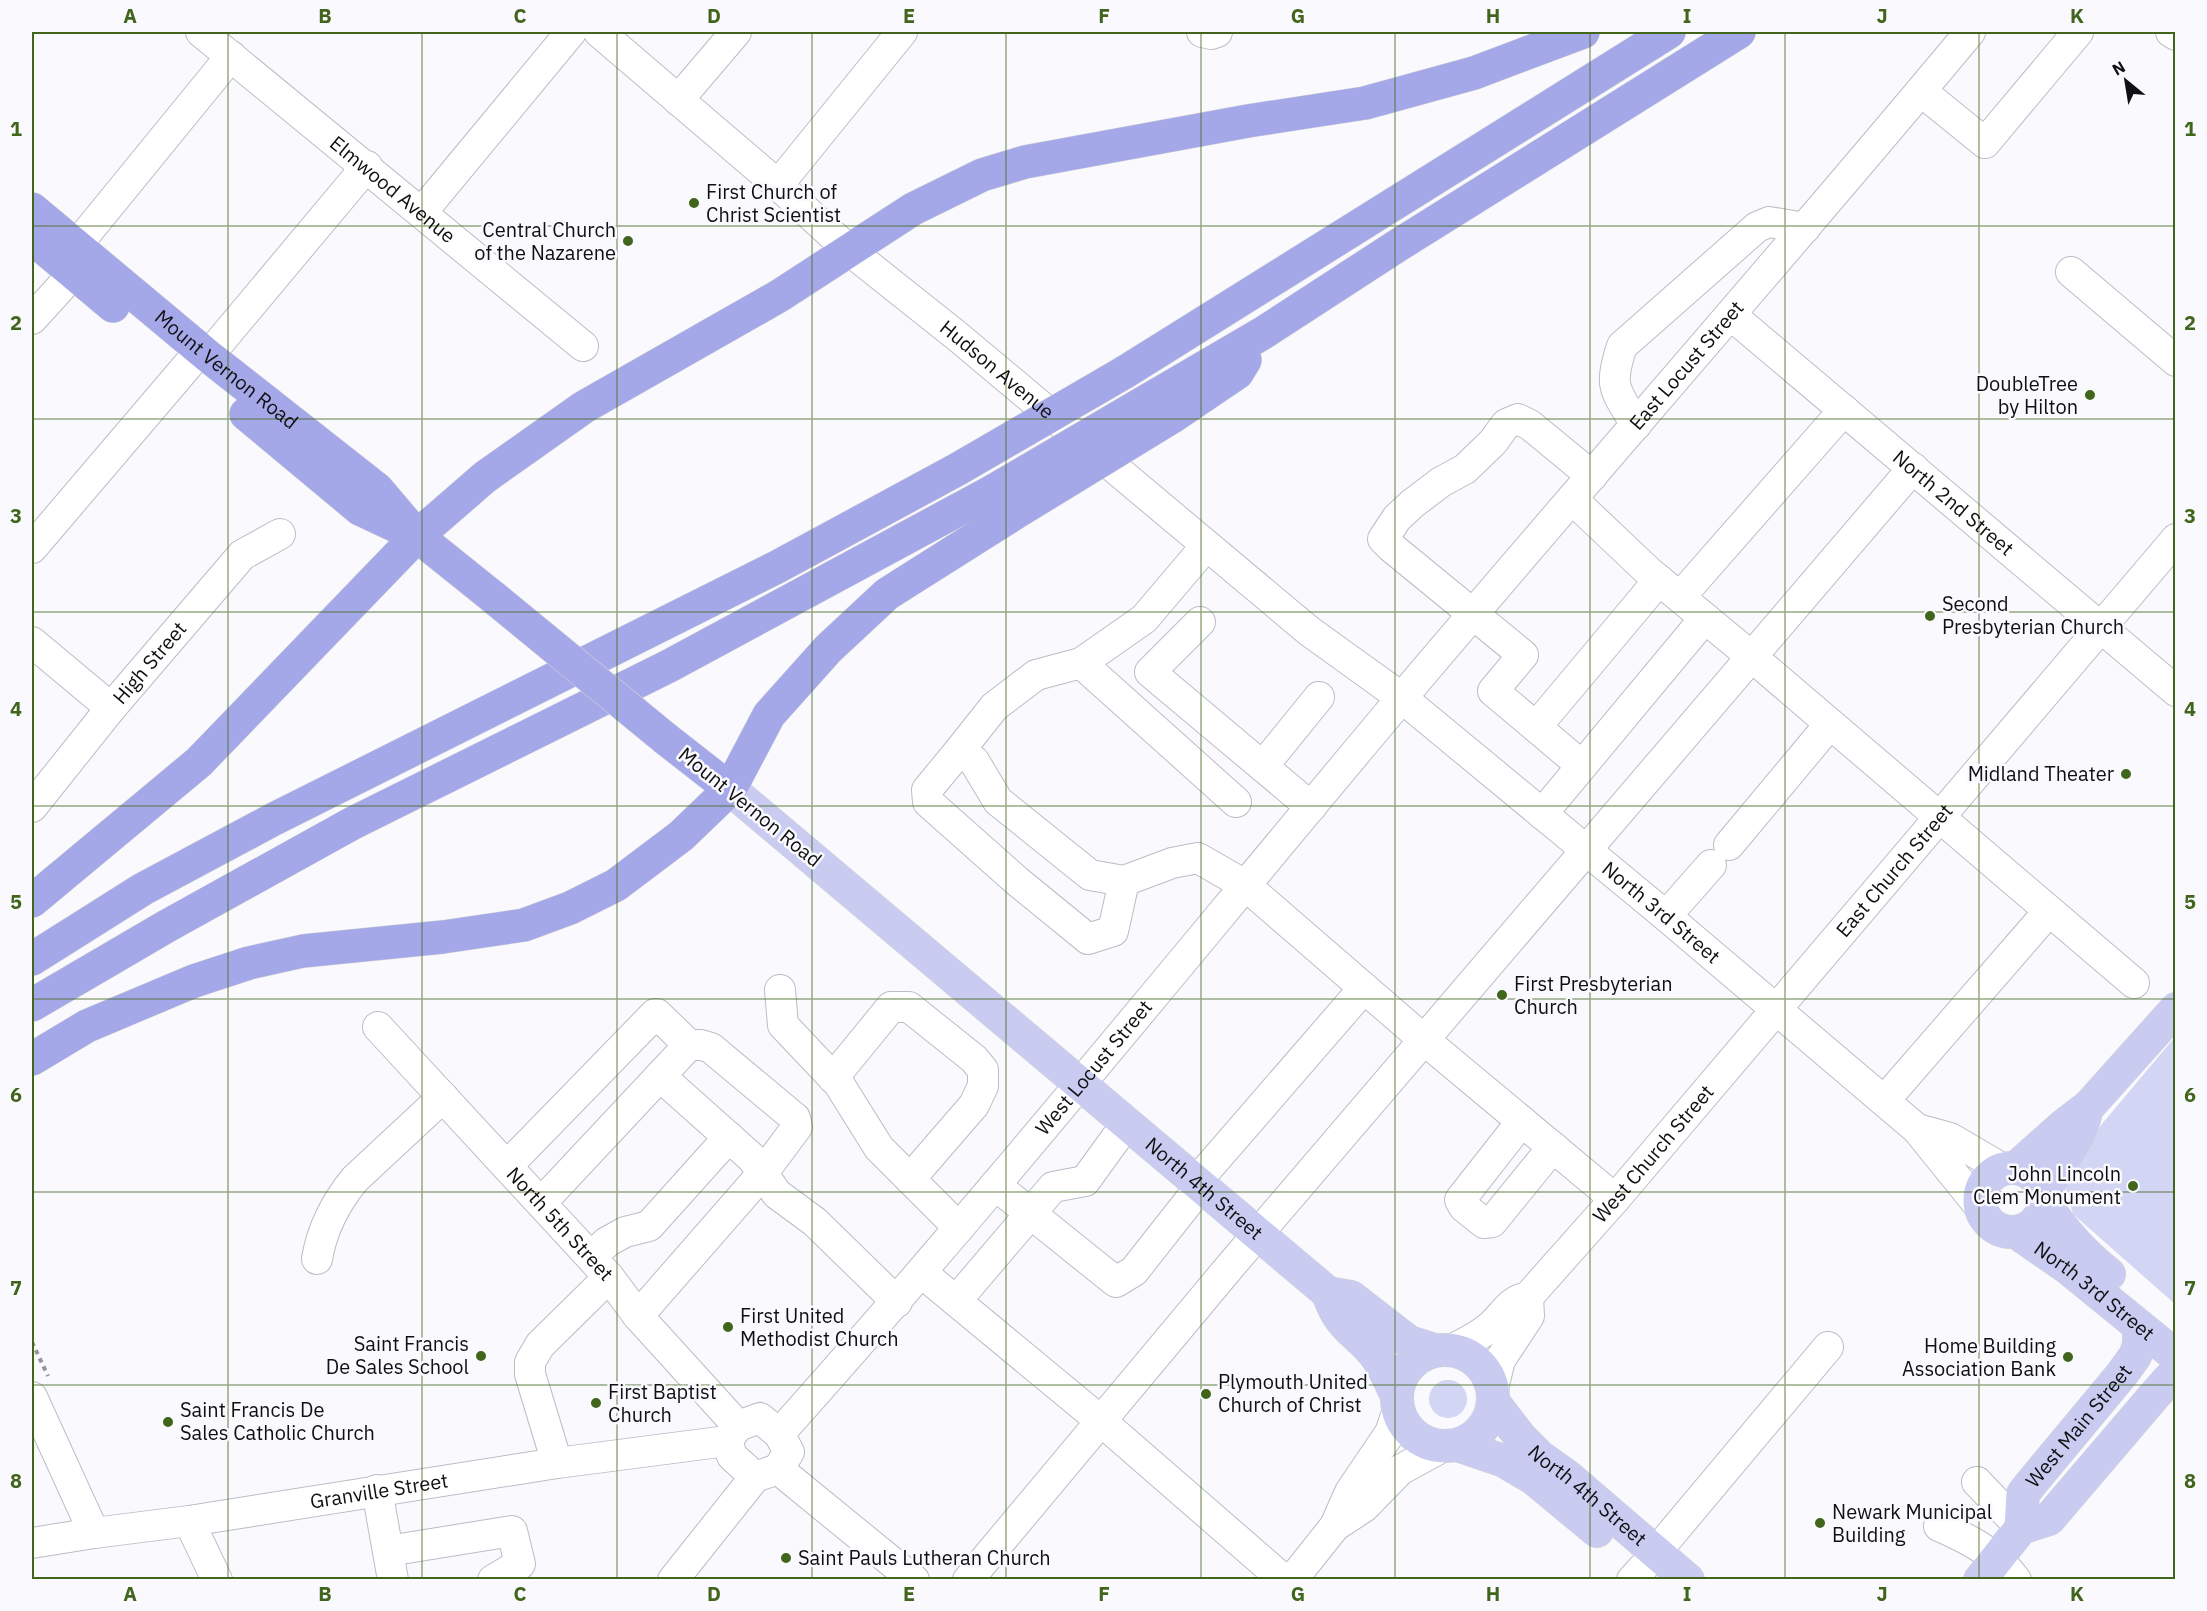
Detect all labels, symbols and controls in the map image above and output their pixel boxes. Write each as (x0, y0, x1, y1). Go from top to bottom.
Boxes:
text: A (123, 2, 137, 29)
text: B (318, 2, 332, 29)
text: C (513, 2, 527, 29)
text: D (707, 2, 721, 29)
text: E (903, 2, 915, 29)
text: F (1098, 2, 1110, 29)
text: G (1291, 2, 1305, 29)
text: H (1486, 2, 1500, 29)
text: I (1683, 2, 1691, 29)
text: J (1876, 2, 1888, 29)
text: K (2070, 2, 2084, 29)
north arrow (2096, 51, 2156, 111)
text: N (2108, 56, 2129, 80)
text: 1 (10, 115, 22, 142)
text: 1 (2184, 115, 2196, 142)
street label: Elmwood Avenue (324, 129, 461, 249)
place label: First Church of Christ Scientist (706, 178, 841, 228)
marker: First Church of Christ Scientist (687, 196, 701, 210)
place label: Central Church of the Nazarene (474, 216, 616, 266)
marker: Central Church of the Nazarene (621, 234, 635, 248)
street label: East Locust Street (1623, 295, 1749, 435)
street label: Mount Vernon Road (149, 303, 304, 435)
text: 2 (10, 309, 22, 336)
text: 2 (2184, 309, 2196, 336)
street label: Hudson Avenue (935, 314, 1060, 425)
place label: DoubleTree by Hilton (1976, 370, 2078, 420)
marker: DoubleTree by Hilton (2083, 388, 2097, 402)
street label: North 2nd Street (1887, 444, 2020, 561)
text: 3 (10, 502, 22, 529)
text: 3 (2184, 502, 2196, 529)
place label: Second Presbyterian Church (1942, 590, 2124, 640)
marker: Second Presbyterian Church (1923, 609, 1937, 623)
street label: High Street (106, 616, 192, 710)
text: 4 (10, 695, 22, 722)
text: 4 (2184, 695, 2196, 722)
street label: Mount Vernon Road (673, 741, 827, 873)
place label: Midland Theater (1968, 760, 2114, 787)
marker: Midland Theater (2119, 767, 2133, 781)
street label: East Church Street (1829, 798, 1958, 943)
street label: North 3rd Street (1597, 855, 1726, 969)
text: 5 (10, 888, 22, 915)
text: 5 (2184, 888, 2196, 915)
place label: First Presbyterian Church (1514, 970, 1673, 1020)
marker: First Presbyterian Church (1495, 988, 1509, 1002)
street label: West Locust Street (1029, 994, 1158, 1141)
street label: West Church Street (1586, 1079, 1719, 1228)
text: 6 (10, 1081, 22, 1108)
text: 6 (2184, 1081, 2196, 1108)
street label: North 4th Street (1140, 1131, 1269, 1246)
place label: John Lincoln Clem Monument (1973, 1160, 2121, 1210)
street label: North 5th Street (501, 1161, 620, 1286)
marker: John Lincoln Clem Monument (2126, 1179, 2140, 1193)
street label: North 3rd Street (2029, 1235, 2161, 1346)
text: 7 (10, 1274, 22, 1301)
text: 7 (2184, 1274, 2196, 1301)
place label: First United Methodist Church (740, 1302, 899, 1352)
marker: First United Methodist Church (721, 1320, 735, 1334)
place label: Saint Francis De Sales School (326, 1330, 469, 1380)
place label: Home Building Association Bank (1902, 1332, 2056, 1382)
marker: Saint Francis De Sales School (474, 1349, 488, 1363)
marker: Home Building Association Bank (2061, 1350, 2075, 1364)
street label: West Main Street (2019, 1359, 2138, 1493)
place label: Plymouth United Church of Christ (1218, 1368, 1368, 1418)
place label: First Baptist Church (608, 1378, 717, 1428)
marker: Plymouth United Church of Christ (1199, 1387, 1213, 1401)
place label: Saint Francis De Sales Catholic Church (180, 1396, 375, 1446)
marker: First Baptist Church (589, 1396, 603, 1410)
marker: Saint Francis De Sales Catholic Church (161, 1415, 175, 1429)
street label: North 4th Street (1522, 1439, 1653, 1552)
street label: Granville Street (308, 1466, 450, 1515)
text: 8 (10, 1467, 22, 1494)
text: 8 (2184, 1467, 2196, 1494)
place label: Newark Municipal Building (1832, 1498, 1992, 1548)
marker: Newark Municipal Building (1813, 1516, 1827, 1530)
place label: Saint Pauls Lutheran Church (798, 1544, 1051, 1571)
marker: Saint Pauls Lutheran Church (779, 1551, 793, 1565)
text: A (123, 1580, 137, 1607)
text: B (318, 1580, 332, 1607)
text: C (513, 1580, 527, 1607)
text: D (707, 1580, 721, 1607)
text: E (903, 1580, 915, 1607)
text: F (1098, 1580, 1110, 1607)
text: G (1291, 1580, 1305, 1607)
text: H (1486, 1580, 1500, 1607)
text: I (1683, 1580, 1691, 1607)
text: J (1876, 1580, 1888, 1607)
text: K (2070, 1580, 2084, 1607)

